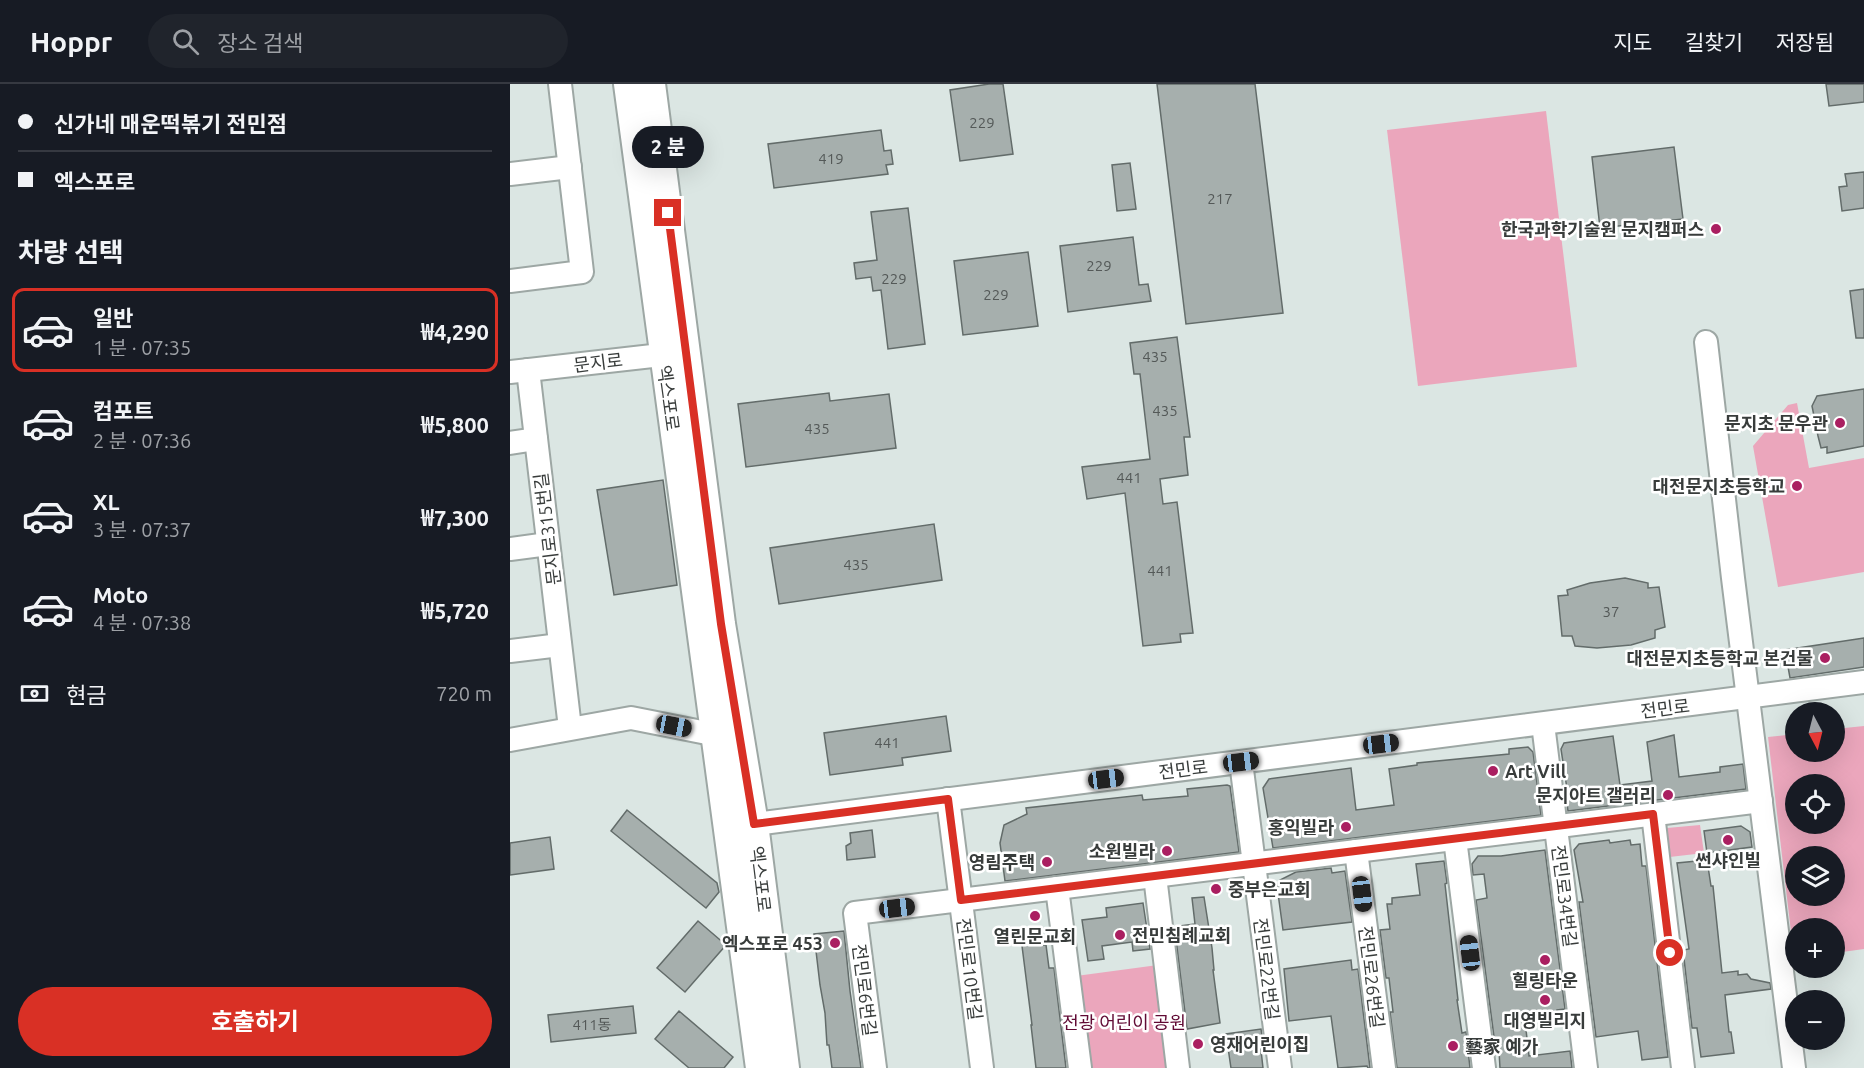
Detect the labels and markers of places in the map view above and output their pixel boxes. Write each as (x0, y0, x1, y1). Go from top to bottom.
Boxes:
place label: 한국과학기술원 문지캠퍼스 (1501, 219, 1704, 239)
marker: 한국과학기술원 문지캠퍼스 (1709, 222, 1723, 236)
place label: 문지초 문우관 (1724, 413, 1828, 433)
marker: 문지초 문우관 (1833, 416, 1847, 430)
place label: 대전문지초등학교 (1653, 476, 1785, 496)
marker: 대전문지초등학교 (1790, 479, 1804, 493)
place label: 대전문지초등학교 본건물 (1627, 648, 1813, 668)
marker: 대전문지초등학교 본건물 (1818, 651, 1832, 665)
place label: Art Vill (1505, 761, 1567, 781)
marker: Art Vill (1486, 764, 1500, 778)
place label: 문지아트 갤러리 (1536, 785, 1656, 805)
marker: 문지아트 갤러리 (1661, 788, 1675, 802)
place label: 홍익빌라 (1268, 817, 1334, 837)
marker: 홍익빌라 (1339, 820, 1353, 834)
marker: 썬샤인빌 (1721, 833, 1735, 847)
place label: 소원빌라 (1089, 841, 1155, 861)
marker: 소원빌라 (1160, 844, 1174, 858)
place label: 썬샤인빌 (1695, 850, 1761, 870)
place label: 영림주택 (969, 852, 1035, 872)
marker: 영림주택 (1040, 855, 1054, 869)
place label: 중부은교회 (1228, 879, 1311, 899)
marker: 중부은교회 (1209, 882, 1223, 896)
marker: 열린문교회 (1028, 909, 1042, 923)
place label: 전민침례교회 (1132, 925, 1231, 945)
place label: 열린문교회 (994, 926, 1076, 946)
marker: 전민침례교회 (1113, 928, 1127, 942)
place label: 엑스포로 453 (722, 933, 823, 953)
marker: 엑스포로 453 (828, 936, 842, 950)
marker: 힐링타운 (1538, 953, 1552, 967)
place label: 힐링타운 (1512, 970, 1578, 990)
marker: 대영빌리지 (1538, 993, 1552, 1007)
place label: 대영빌리지 (1504, 1010, 1586, 1030)
place label: 영재어린이집 (1210, 1034, 1309, 1054)
place label: 藝家 예가 (1465, 1036, 1539, 1056)
marker: 영재어린이집 (1191, 1037, 1205, 1051)
marker: 藝家 예가 (1446, 1039, 1460, 1053)

